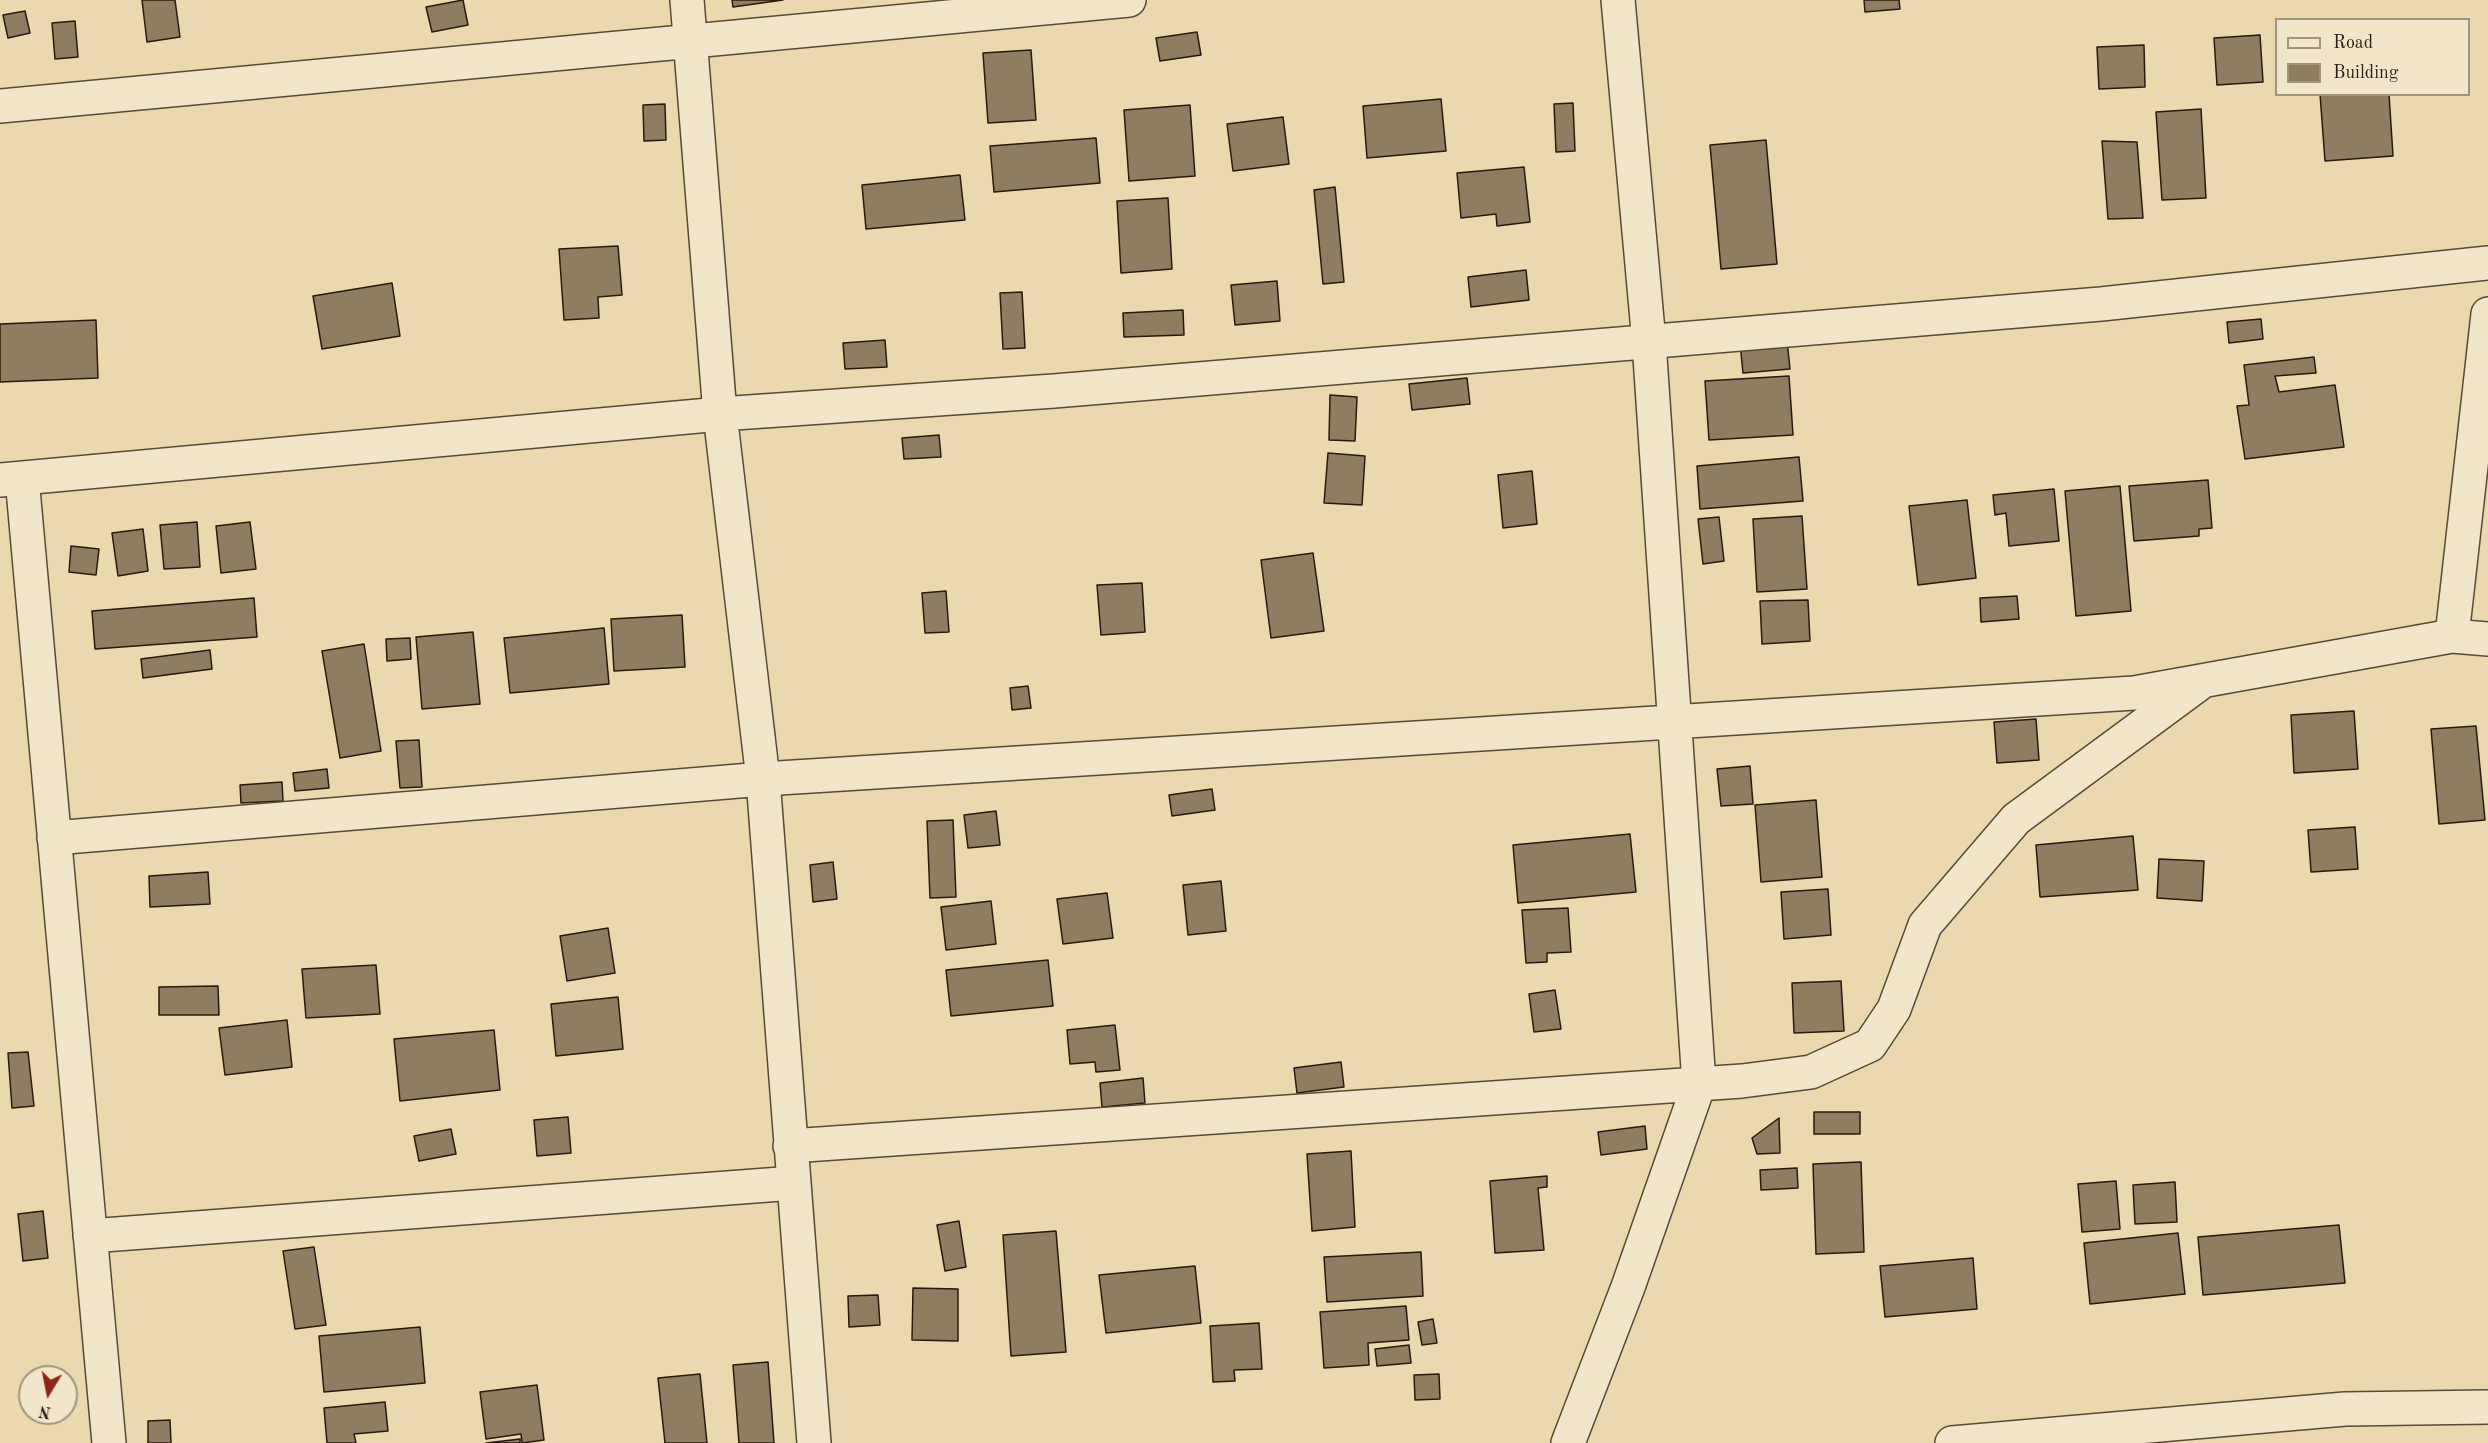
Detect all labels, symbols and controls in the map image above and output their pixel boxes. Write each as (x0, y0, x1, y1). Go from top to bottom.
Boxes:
legend (2275, 18, 2470, 96)
text: Road (2333, 34, 2373, 52)
text: Building (2333, 64, 2398, 82)
north arrow (18, 1365, 78, 1425)
text: N (38, 1402, 53, 1420)

